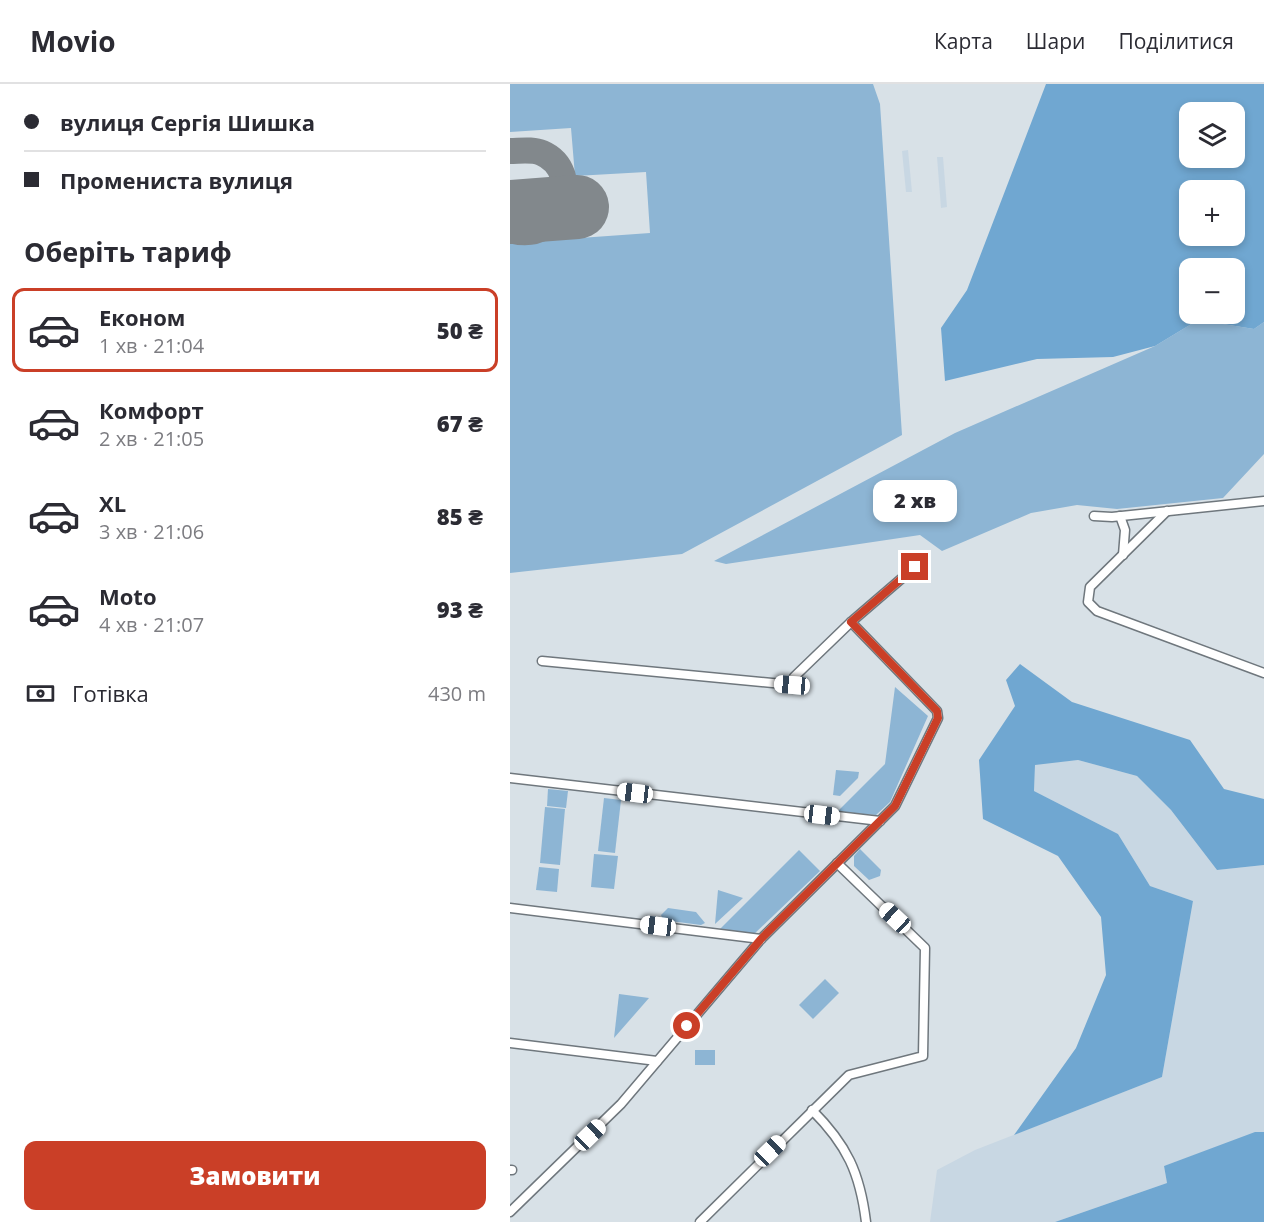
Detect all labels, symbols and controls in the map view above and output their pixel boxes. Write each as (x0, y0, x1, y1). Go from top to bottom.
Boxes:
text: Movio (30, 22, 116, 60)
text: Карта (934, 27, 993, 55)
text: Шари (1026, 27, 1085, 55)
text: Поділитися (1118, 27, 1234, 55)
map controls (1179, 102, 1245, 324)
button: layers (1179, 102, 1245, 168)
text: вулиця Сергія Шишка (60, 107, 315, 137)
text: Промениста вулиця (60, 165, 293, 195)
button: + (1179, 180, 1245, 246)
text: Оберіть тариф (24, 233, 232, 270)
button: − (1179, 258, 1245, 324)
text: Економ (99, 302, 185, 332)
icon: car (27, 303, 81, 357)
text: 50 ₴ (437, 315, 483, 345)
text: 1 хв · 21:04 (99, 332, 204, 359)
text: Комфорт (99, 395, 204, 425)
icon: car (27, 396, 81, 450)
text: 67 ₴ (437, 408, 483, 438)
text: 2 хв · 21:05 (99, 425, 204, 452)
callout: 2 хв (873, 480, 957, 522)
text: 2 хв (894, 487, 936, 514)
text: XL (99, 488, 126, 518)
icon: car (27, 489, 81, 543)
text: 85 ₴ (437, 501, 483, 531)
text: 3 хв · 21:06 (99, 518, 204, 545)
route end (901, 553, 928, 580)
text: Moto (99, 581, 157, 611)
icon: car (27, 582, 81, 636)
text: 93 ₴ (437, 594, 483, 624)
text: 4 хв · 21:07 (99, 611, 204, 638)
car (773, 674, 811, 696)
icon: cash (24, 677, 57, 710)
text: Готівка (72, 678, 149, 708)
text: 430 m (428, 680, 486, 707)
car (616, 782, 654, 804)
car (803, 804, 841, 826)
car (876, 899, 914, 937)
car (639, 915, 677, 937)
route start (673, 1012, 700, 1039)
car (571, 1116, 609, 1154)
car (751, 1132, 789, 1170)
button: Замовити (24, 1141, 486, 1210)

